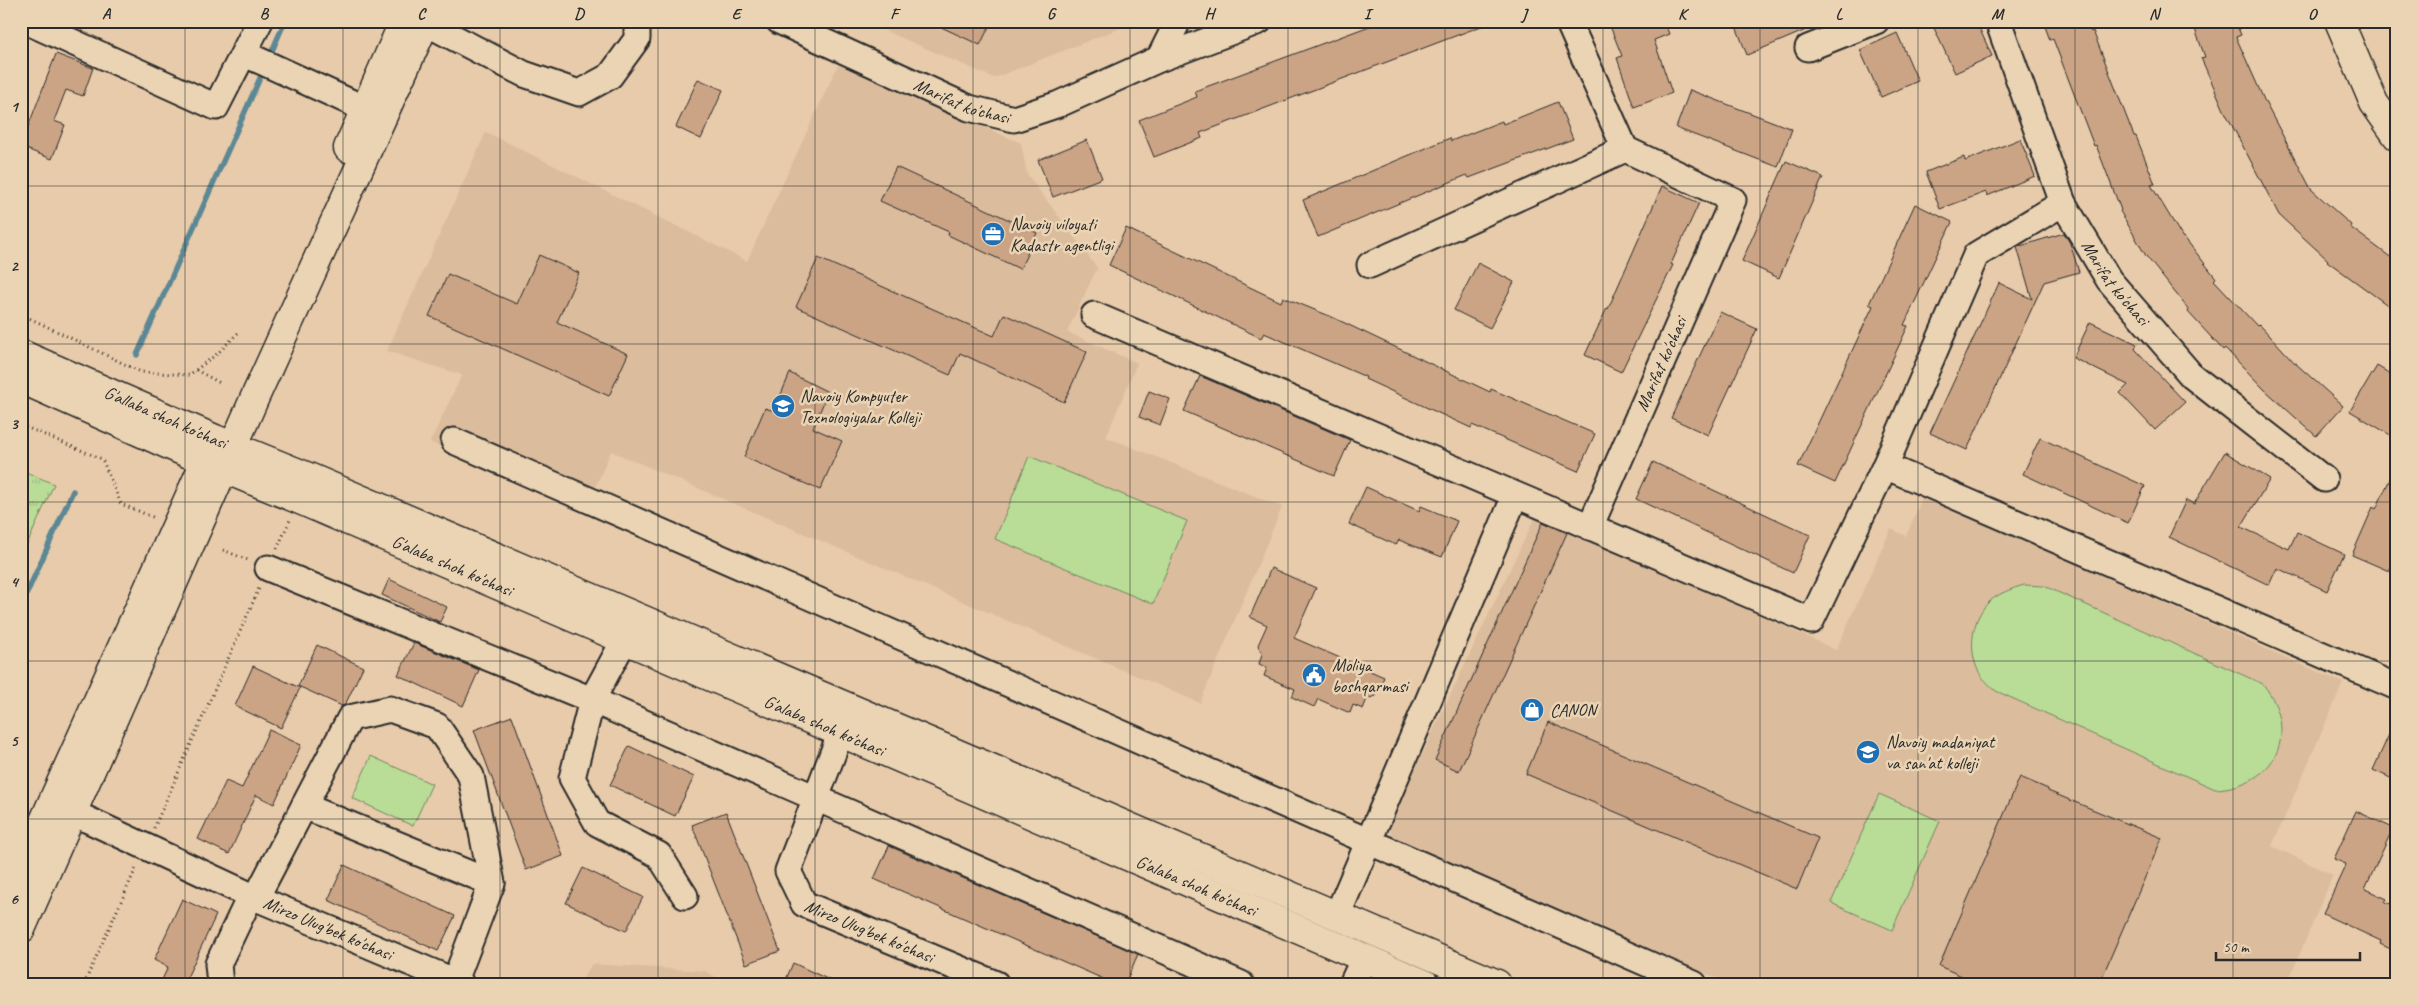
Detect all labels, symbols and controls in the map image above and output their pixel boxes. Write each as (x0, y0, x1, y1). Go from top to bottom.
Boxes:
text: A (102, 4, 112, 24)
text: B (260, 4, 270, 24)
text: C (417, 4, 427, 24)
text: D (574, 4, 585, 24)
text: E (732, 4, 743, 24)
text: F (890, 4, 901, 24)
text: G (1047, 4, 1057, 24)
text: H (1204, 4, 1216, 24)
text: I (1364, 4, 1374, 24)
text: J (1520, 4, 1529, 24)
text: K (1678, 4, 1690, 24)
text: L (1836, 4, 1844, 24)
text: M (1991, 4, 2005, 24)
text: N (2149, 4, 2162, 24)
text: O (2308, 4, 2318, 24)
street label: Marifat ko'chasi (910, 73, 1014, 129)
text: 1 (10, 97, 19, 117)
place label: Navoiy viloyati Kadastr agentligi (1010, 213, 1116, 256)
office icon: Navoiy viloyati Kadastr agentligi (980, 221, 1006, 247)
street label: Marifat ko'chasi (2077, 236, 2156, 332)
text: 2 (10, 256, 19, 276)
street label: Marifat ko'chasi (1630, 311, 1693, 414)
street label: G'allaba shoh ko'chasi (101, 381, 233, 455)
place label: Navoiy Kompyuter Texnologiyalar Kolleji (800, 385, 923, 428)
school or university icon: Navoiy Kompyuter Texnologiyalar Kolleji (770, 393, 796, 419)
text: 3 (10, 414, 19, 434)
street label: G'alaba shoh ko'chasi (389, 530, 518, 602)
text: 4 (10, 572, 19, 592)
place label: Moliya boshqarmasi (1332, 654, 1411, 697)
public building icon: Moliya boshqarmasi (1301, 662, 1327, 688)
street label: G'alaba shoh ko'chasi (761, 690, 890, 762)
shop icon: CANON (1519, 697, 1545, 723)
place label: CANON (1550, 699, 1599, 721)
text: 5 (11, 731, 20, 751)
place label: Navoiy madaniyat va san'at kolleji (1886, 731, 1996, 774)
school or university icon: Navoiy madaniyat va san'at kolleji (1855, 739, 1881, 765)
street label: G'alaba shoh ko'chasi (1133, 850, 1262, 922)
text: 6 (10, 889, 19, 909)
street label: Mirzo Ulug'bek ko'chasi (260, 891, 398, 966)
street label: Mirzo Ulug'bek ko'chasi (801, 894, 939, 969)
scale bar (2216, 930, 2359, 962)
text: 50 m (2223, 938, 2250, 957)

